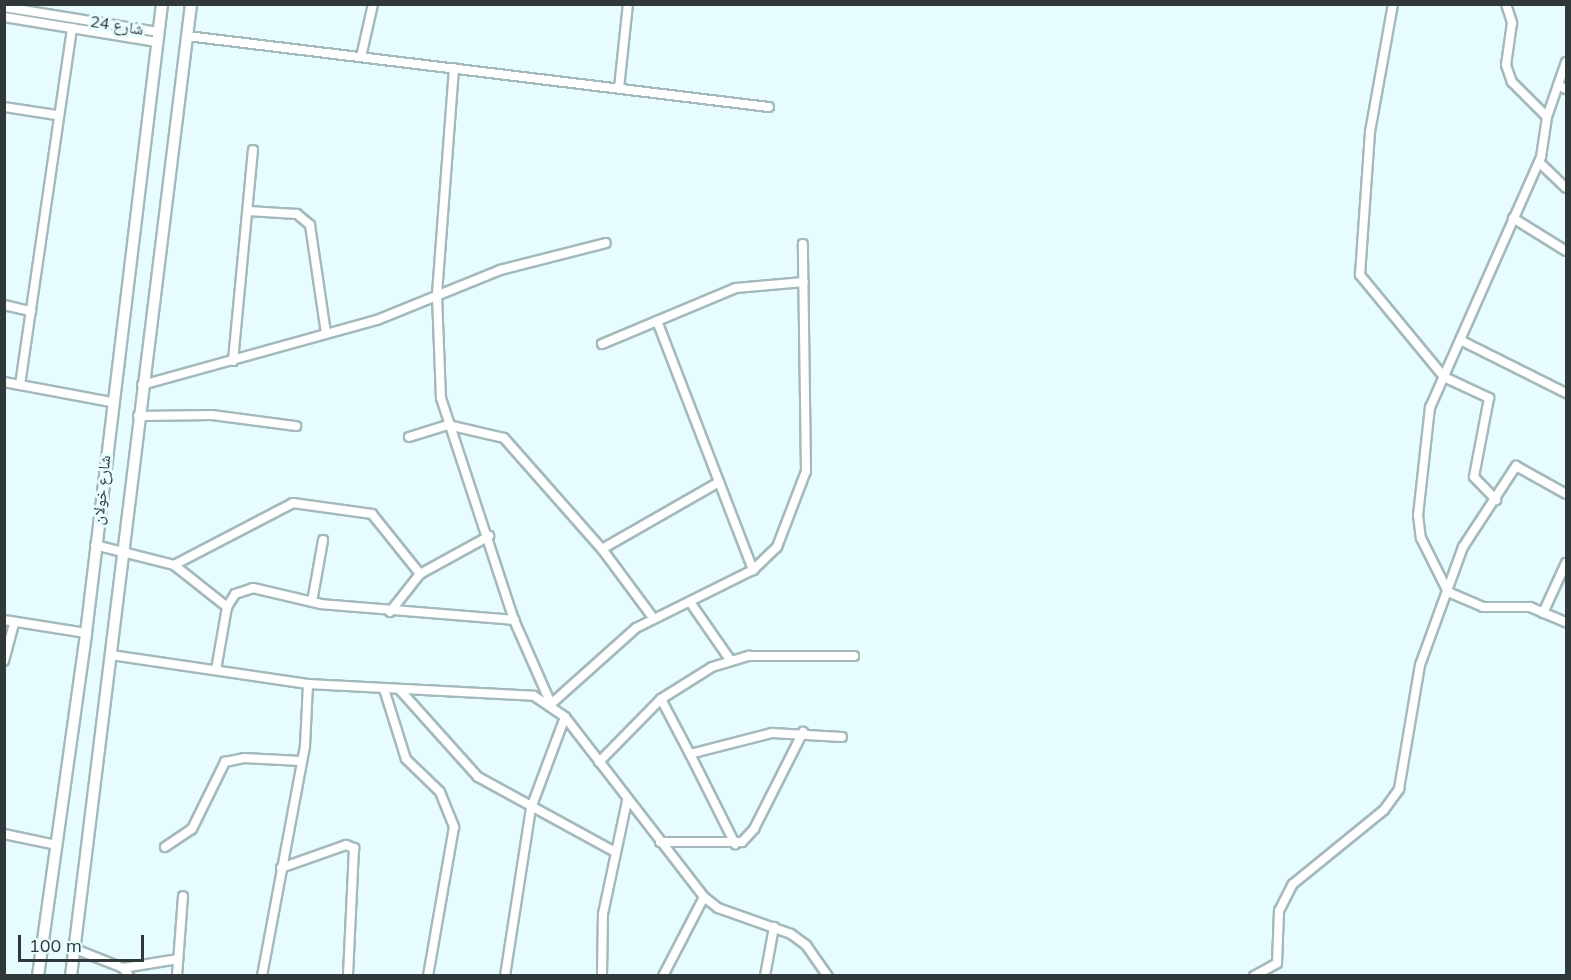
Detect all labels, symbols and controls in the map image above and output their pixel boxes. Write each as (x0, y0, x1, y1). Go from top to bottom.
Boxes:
street label: شارع 24 (89, 11, 145, 39)
street label: شارع خولان (88, 454, 114, 526)
scale bar (21, 923, 147, 961)
text: 100 m (29, 934, 82, 957)

